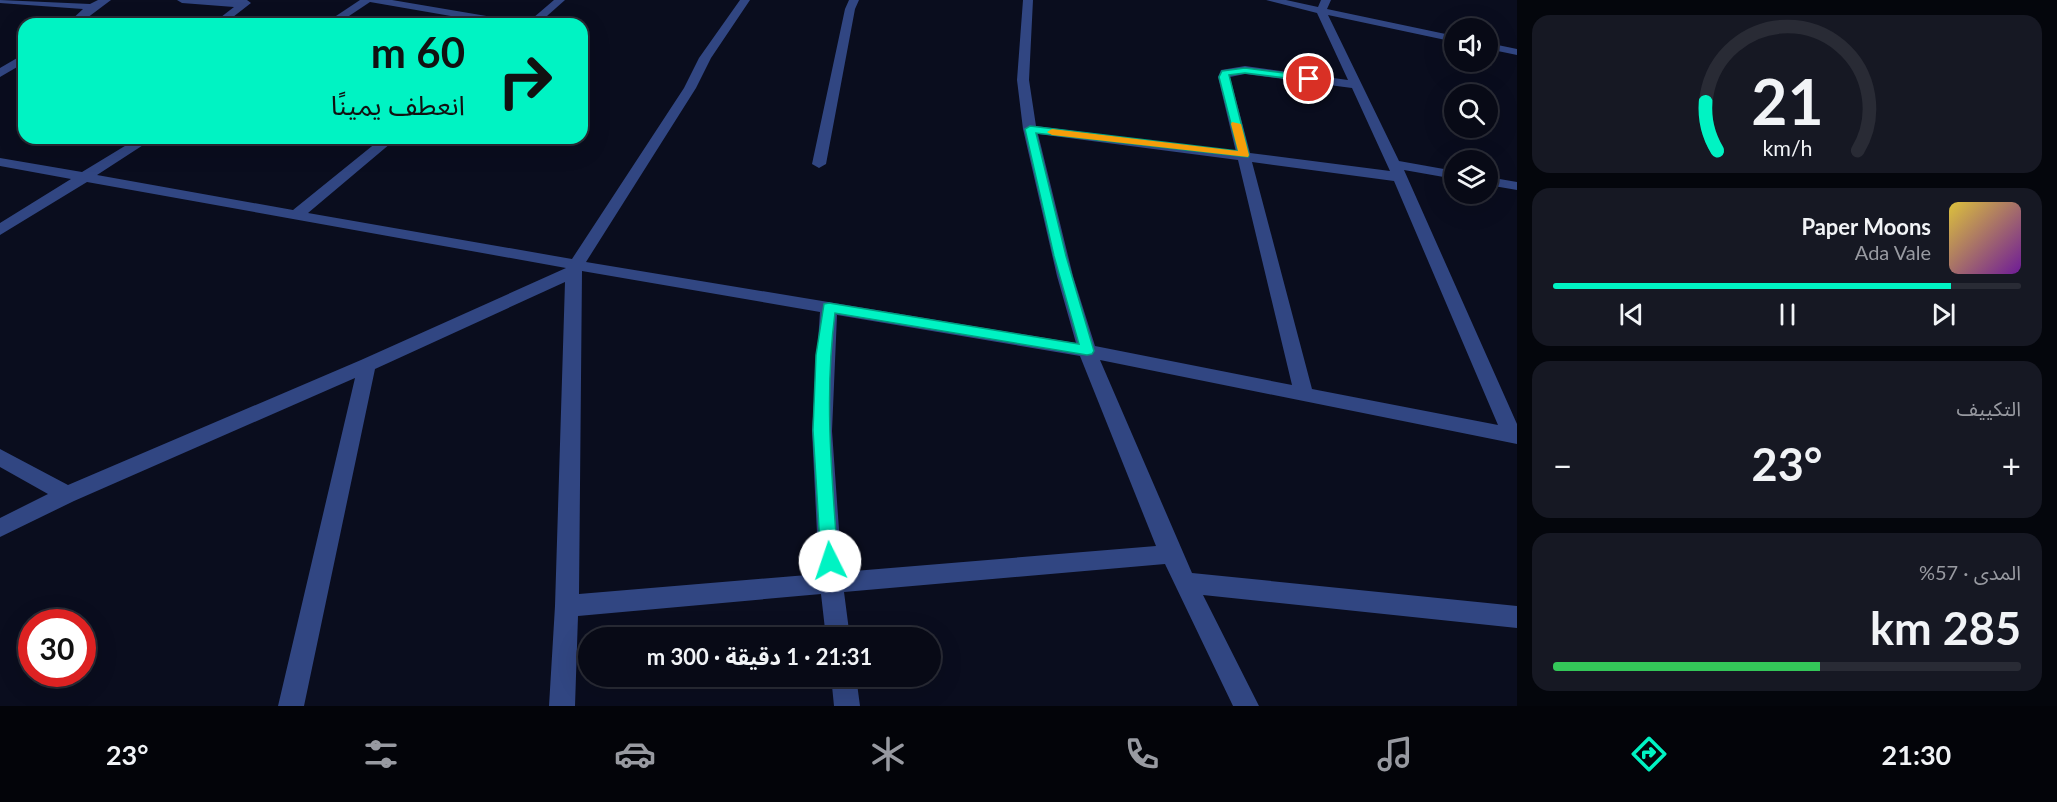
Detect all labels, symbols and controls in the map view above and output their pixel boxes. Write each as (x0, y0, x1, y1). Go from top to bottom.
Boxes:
map controls (1444, 18, 1498, 204)
button: sound (1444, 18, 1498, 72)
text: 60 m (371, 27, 465, 77)
icon: right (486, 42, 564, 120)
pin (1283, 53, 1334, 104)
icon: arrive (1292, 62, 1325, 95)
text: 21 (1751, 63, 1823, 138)
button: search (1444, 84, 1498, 138)
text: انعطف يمينًا (331, 88, 465, 121)
text: km/h (1762, 135, 1812, 161)
button: layers (1444, 150, 1498, 204)
text: Paper Moons (1801, 213, 1931, 240)
text: Ada Vale (1855, 240, 1931, 264)
icon: previous (1615, 298, 1648, 331)
icon: pause (1771, 298, 1804, 331)
icon: next (1927, 298, 1960, 331)
text: التكييف (1957, 396, 2021, 420)
text: 23° (1752, 437, 1822, 491)
text: − (1553, 445, 1572, 485)
text: + (2002, 445, 2021, 485)
position arrow (798, 529, 862, 593)
text: المدى · 57% (1919, 560, 2021, 584)
text: 285 km (1870, 601, 2021, 655)
speed limit sign: 30 (18, 609, 96, 687)
text: 21:31 · 1 دقيقة · 300 m (647, 643, 872, 670)
icon: filters (360, 733, 402, 775)
icon: car (614, 733, 656, 775)
icon: climate (867, 733, 909, 775)
icon: phone (1121, 733, 1163, 775)
icon: music (1374, 733, 1416, 775)
icon: directions (1628, 733, 1670, 775)
text: 23° (106, 738, 148, 771)
text: 21:30 (1882, 738, 1951, 771)

